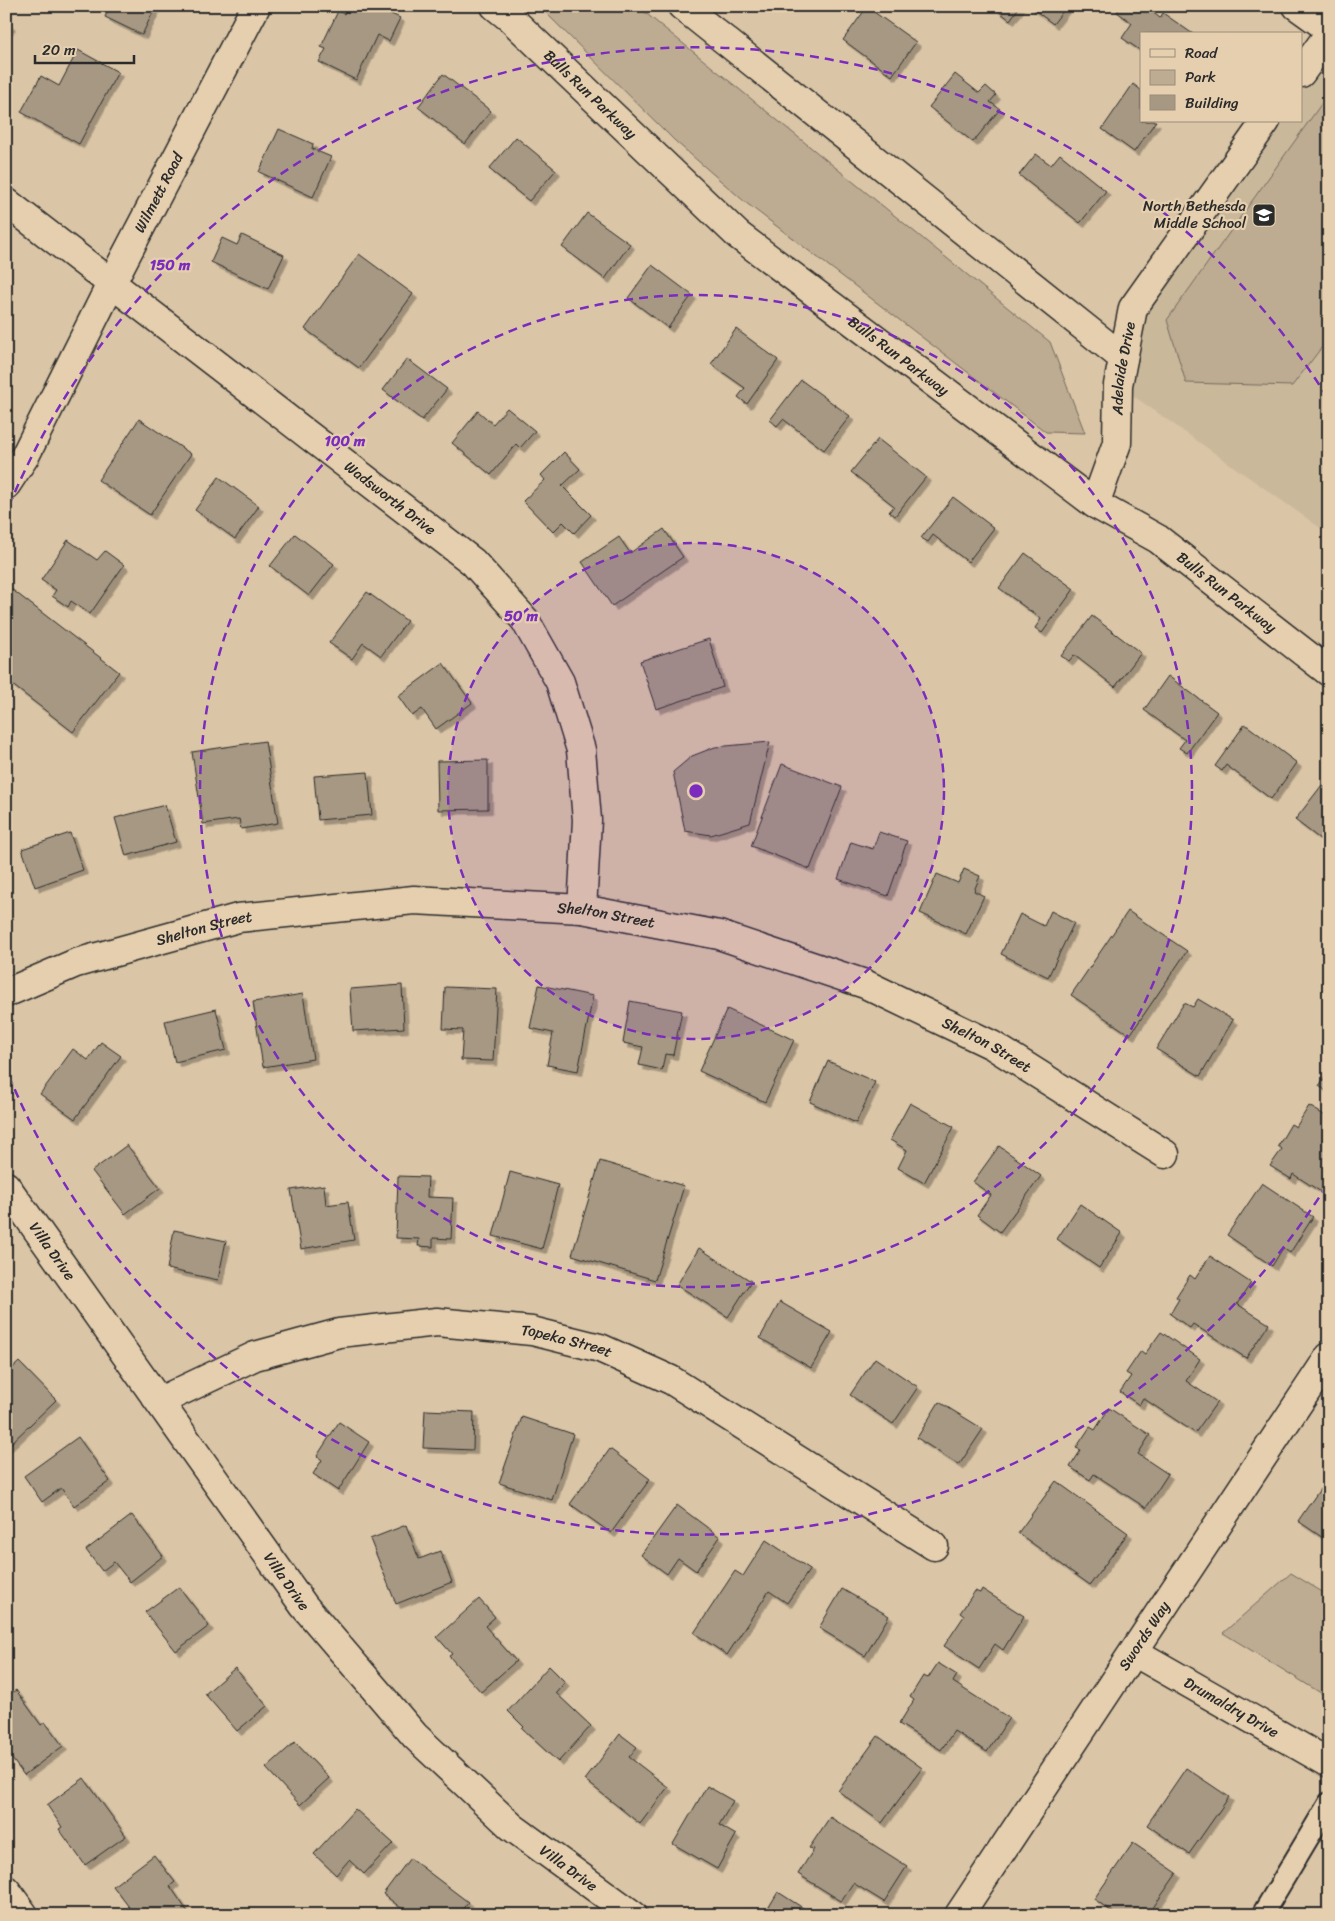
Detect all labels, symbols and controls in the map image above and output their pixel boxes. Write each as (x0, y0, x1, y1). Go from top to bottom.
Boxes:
scale bar (35, 32, 134, 64)
legend (1140, 32, 1302, 122)
text: 20 m (42, 37, 76, 63)
text: Road (1185, 40, 1218, 66)
street label: Bulls Run Parkway (537, 43, 643, 146)
text: Park (1185, 64, 1216, 90)
text: Building (1185, 90, 1239, 116)
street label: Wilmett Road (127, 147, 191, 237)
place label: North Bethesda Middle School (1143, 193, 1247, 236)
school or university icon: North Bethesda Middle School (1251, 202, 1277, 228)
text: 150 m (150, 252, 191, 278)
street label: Bulls Run Parkway (842, 309, 955, 403)
street label: Adelaide Drive (1104, 319, 1143, 416)
text: 100 m (325, 428, 366, 454)
street label: Wadsworth Drive (338, 454, 442, 542)
street label: Bulls Run Parkway (1171, 545, 1283, 640)
text: 50 m (504, 603, 539, 629)
centre of rings (687, 782, 705, 800)
street label: Shelton Street (557, 895, 657, 936)
street label: Shelton Street (153, 904, 254, 953)
street label: Shelton Street (938, 1010, 1037, 1080)
street label: Villa Drive (22, 1216, 82, 1286)
street label: Topeka Street (520, 1317, 617, 1365)
street label: Villa Drive (257, 1547, 317, 1617)
street label: Swords Way (1111, 1595, 1177, 1676)
street label: Drumaldry Drive (1179, 1670, 1284, 1745)
street label: Villa Drive (534, 1838, 604, 1899)

